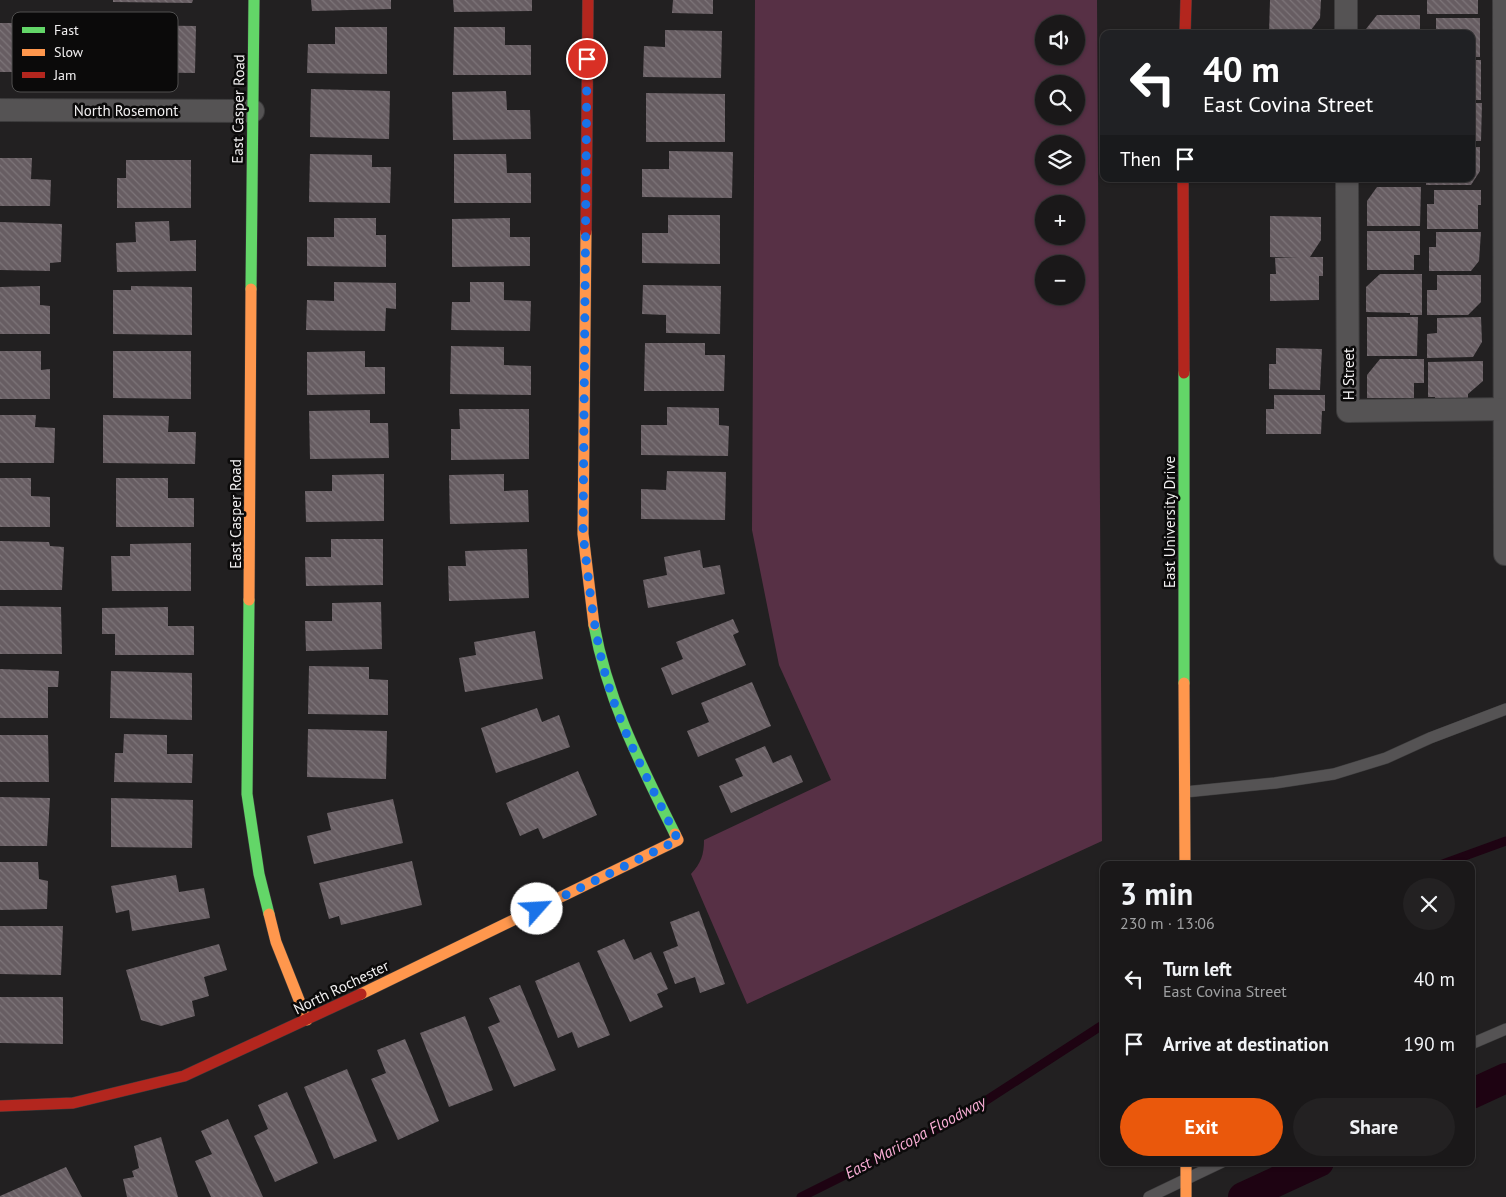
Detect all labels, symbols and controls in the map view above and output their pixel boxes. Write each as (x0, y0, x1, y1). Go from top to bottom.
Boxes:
legend (12, 12, 178, 92)
map controls (1035, 15, 1085, 305)
button: sound (1035, 15, 1085, 65)
text: Fast (54, 21, 79, 39)
pin (566, 38, 608, 80)
text: Slow (54, 43, 84, 61)
icon: arrive (573, 45, 601, 73)
text: 40 m (1203, 46, 1280, 92)
icon: left (1120, 50, 1185, 115)
street label: East Casper Road (228, 54, 248, 164)
text: Jam (53, 66, 76, 84)
button: search (1035, 75, 1085, 125)
text: East Covina Street (1203, 90, 1373, 118)
street label: North Rosemont (74, 101, 178, 120)
button: layers (1035, 135, 1085, 185)
icon: arrive (1171, 145, 1199, 173)
text: Then (1120, 147, 1161, 171)
button: + (1035, 195, 1085, 245)
button: − (1035, 255, 1085, 305)
street label: H Street (1339, 348, 1358, 400)
street label: East University Drive (1160, 456, 1179, 588)
street label: East Casper Road (226, 459, 245, 569)
text: 3 min (1120, 874, 1193, 913)
button: close (1403, 878, 1455, 930)
position arrow (510, 882, 562, 934)
text: 230 m · 13:06 (1120, 913, 1215, 933)
street label: North Rochester (290, 956, 392, 1018)
text: Turn left (1163, 957, 1232, 981)
icon: left (1120, 965, 1148, 993)
text: 40 m (1414, 967, 1455, 991)
text: East Covina Street (1163, 981, 1287, 1001)
icon: arrive (1120, 1030, 1148, 1058)
text: Arrive at destination (1163, 1032, 1329, 1056)
text: 190 m (1403, 1032, 1455, 1056)
water label: East Maricopa Floodway (841, 1091, 990, 1183)
button: Exit (1120, 1098, 1283, 1156)
button: Share (1293, 1098, 1455, 1156)

